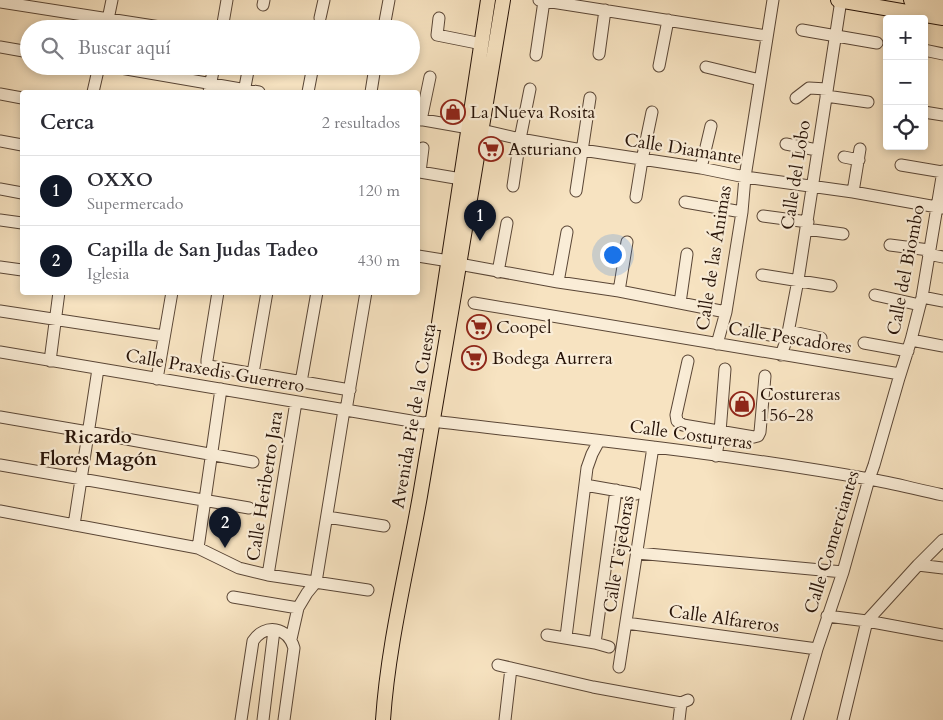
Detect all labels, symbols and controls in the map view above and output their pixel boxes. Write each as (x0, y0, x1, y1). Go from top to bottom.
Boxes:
map controls (883, 15, 928, 150)
button: + (883, 15, 928, 60)
search box (20, 20, 420, 75)
icon: search (38, 34, 66, 62)
text: Buscar aquí (78, 35, 171, 61)
button: − (883, 60, 928, 105)
shop icon: La Nueva Rosita (440, 99, 466, 125)
place label: La Nueva Rosita (470, 100, 596, 125)
button: locate (883, 105, 928, 150)
text: Cerca (40, 108, 94, 137)
text: 2 resultados (322, 112, 400, 134)
street label: Calle del Lobo (775, 118, 817, 232)
street label: Calle Diamante (623, 127, 743, 171)
supermarket icon: Asturiano (478, 136, 504, 162)
place label: Asturiano (508, 137, 582, 162)
text: OXXO (87, 167, 153, 193)
text: 1 (52, 180, 60, 202)
text: 120 m (358, 180, 400, 202)
street label: Calle de las Ánimas (690, 184, 738, 332)
text: Supermercado (87, 193, 183, 215)
pin: 1 (464, 200, 496, 241)
street label: Calle del Biombo (881, 202, 931, 337)
text: Capilla de San Judas Tadeo (87, 237, 318, 263)
your location (600, 242, 626, 268)
text: 2 (52, 250, 60, 272)
text: 430 m (358, 250, 400, 272)
text: Iglesia (87, 263, 130, 285)
supermarket icon: Coopel (466, 314, 492, 340)
place label: Coopel (496, 315, 552, 340)
street label: Calle Pescadores (727, 316, 853, 360)
street label: Avenida Pie de la Cuesta (385, 321, 443, 510)
street label: Calle Praxedis Guerrero (124, 343, 307, 399)
supermarket icon: Bodega Aurrera (461, 345, 487, 371)
place label: Bodega Aurrera (492, 346, 613, 371)
place label: Costureras 156-28 (760, 382, 840, 428)
shop icon: Costureras 156-28 (729, 391, 755, 417)
street label: Calle Heriberto Jara (241, 409, 289, 563)
street label: Calle Costureras (628, 414, 754, 456)
district label: Ricardo Flores Magón (39, 424, 158, 472)
street label: Calle Comerciantes (798, 467, 866, 617)
street label: Calle Tejedoras (597, 494, 641, 614)
pin: 2 (209, 507, 241, 548)
street label: Calle Alfareros (667, 599, 781, 639)

